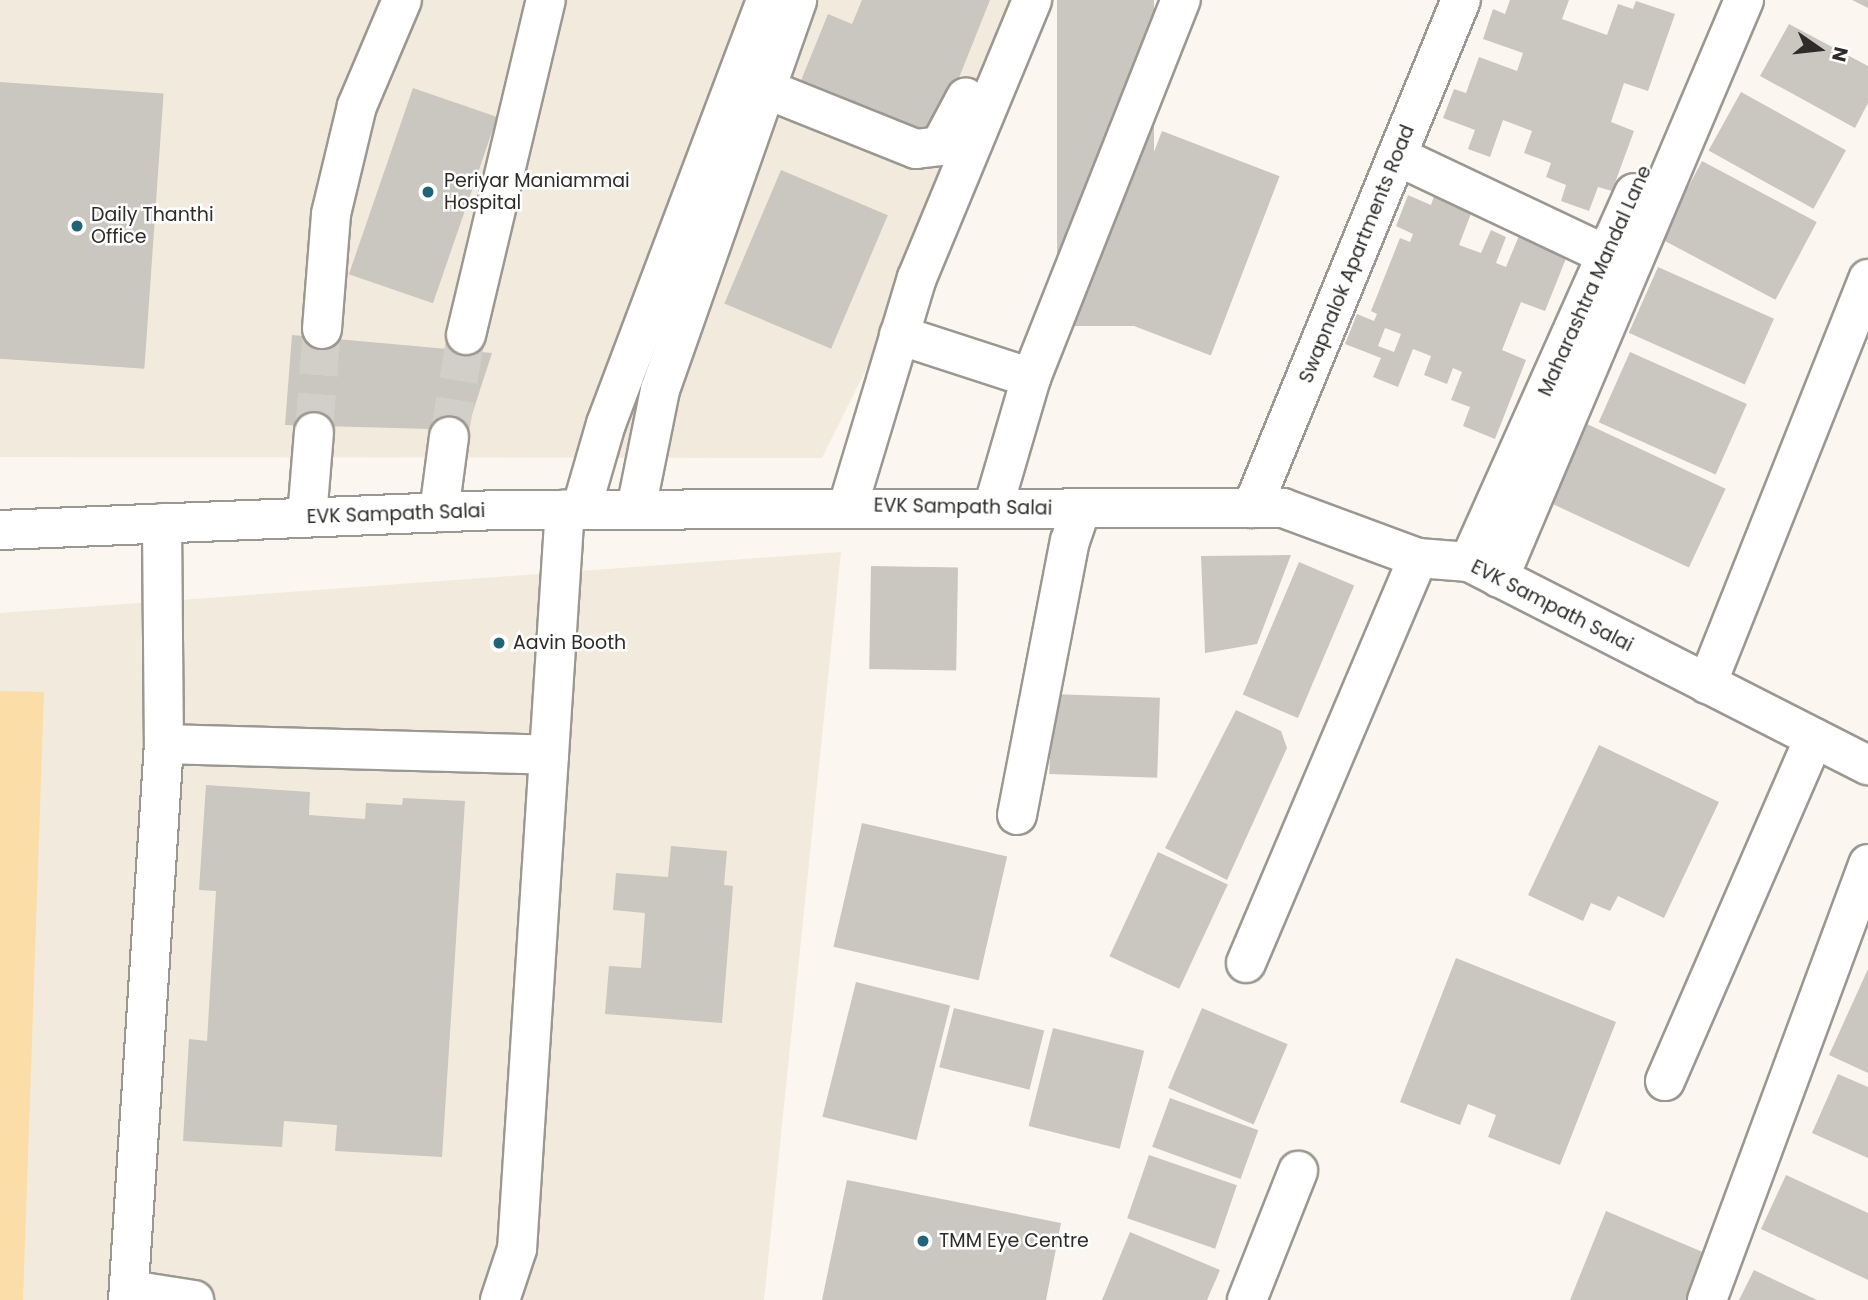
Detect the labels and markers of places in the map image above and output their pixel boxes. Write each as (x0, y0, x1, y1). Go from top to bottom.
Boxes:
place label: Periyar Maniammai Hospital (444, 170, 630, 214)
marker: Periyar Maniammai Hospital (418, 182, 438, 202)
place label: Daily Thanthi Office (91, 204, 214, 248)
marker: Daily Thanthi Office (69, 218, 85, 234)
place label: Aavin Booth (513, 632, 626, 654)
marker: Aavin Booth (491, 635, 507, 651)
place label: TMM Eye Centre (939, 1230, 1089, 1252)
marker: TMM Eye Centre (913, 1231, 933, 1251)

